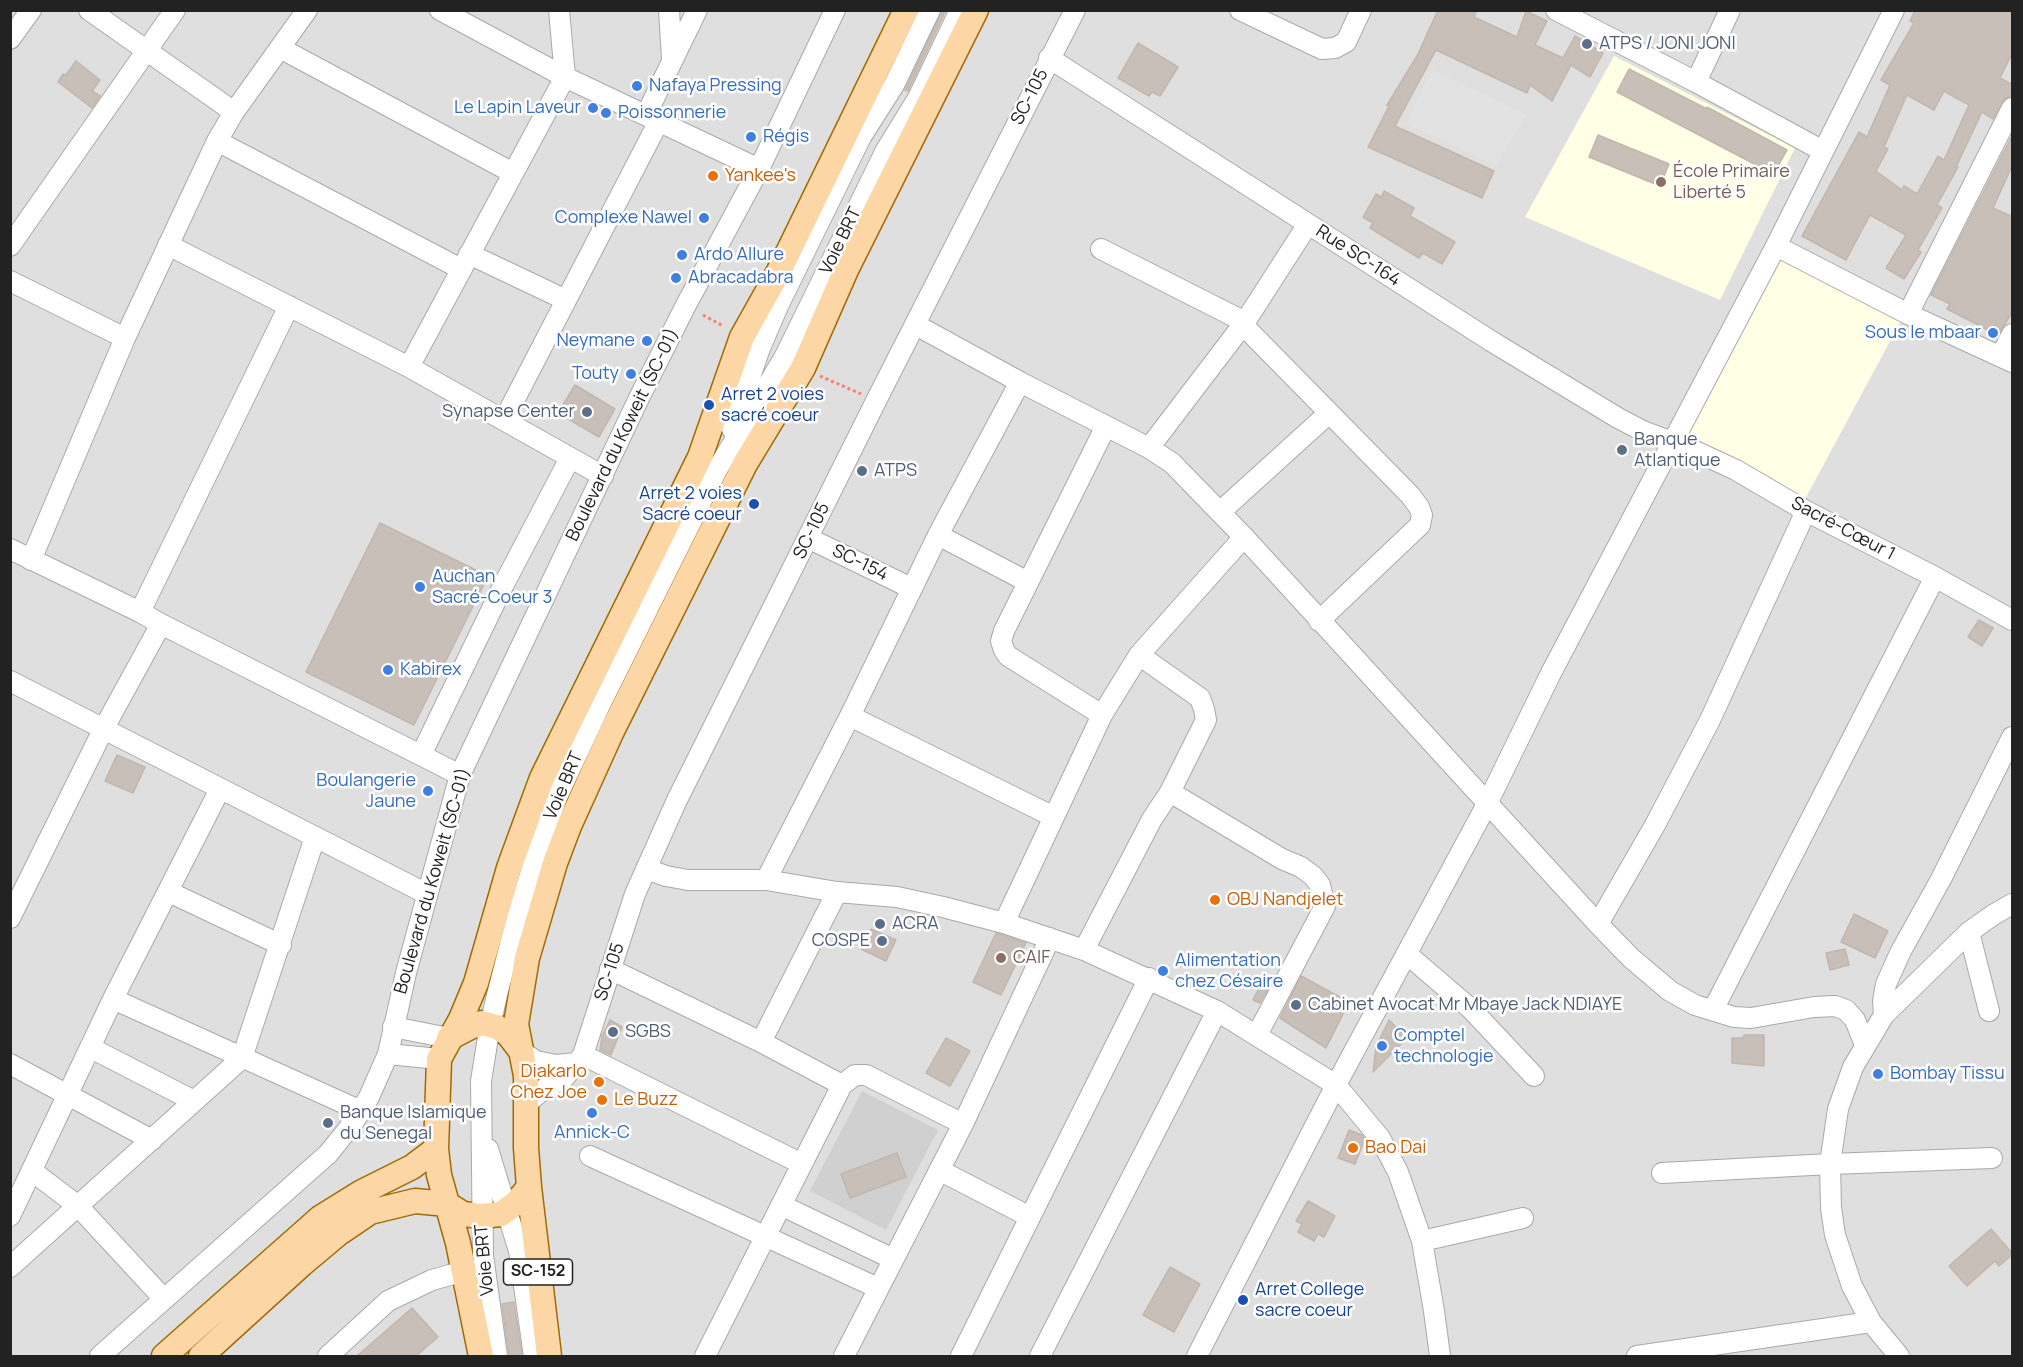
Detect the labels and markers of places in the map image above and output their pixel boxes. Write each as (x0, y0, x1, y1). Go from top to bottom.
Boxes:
place label: ATPS / JONI JONI (1599, 33, 1736, 55)
marker: ATPS / JONI JONI (1580, 37, 1594, 51)
place label: Nafaya Pressing (649, 75, 782, 97)
marker: Nafaya Pressing (630, 79, 644, 93)
place label: Le Lapin Laveur (454, 97, 581, 119)
marker: Le Lapin Laveur (586, 101, 600, 115)
place label: Poissonnerie (618, 102, 726, 124)
marker: Poissonnerie (599, 106, 613, 120)
place label: Régis (763, 126, 809, 148)
marker: Régis (744, 130, 758, 144)
place label: École Primaire Liberté 5 (1673, 161, 1790, 204)
place label: Yankee's (725, 165, 796, 187)
marker: Yankee's (706, 169, 720, 183)
marker: École Primaire Liberté 5 (1654, 175, 1668, 189)
place label: Complexe Nawel (555, 207, 692, 229)
marker: Complexe Nawel (697, 211, 711, 225)
place label: Ardo Allure (694, 244, 784, 266)
marker: Ardo Allure (675, 248, 689, 262)
place label: Abracadabra (688, 267, 794, 289)
marker: Abracadabra (669, 271, 683, 285)
place label: Sous le mbaar (1865, 322, 1981, 344)
marker: Sous le mbaar (1986, 326, 2000, 340)
place label: Neymane (556, 330, 635, 352)
marker: Neymane (640, 334, 654, 348)
place label: Touty (572, 363, 619, 385)
marker: Touty (624, 367, 638, 381)
place label: Arret 2 voies sacré coeur (721, 384, 824, 426)
marker: Arret 2 voies sacré coeur (702, 398, 716, 412)
place label: Synapse Center (442, 401, 575, 423)
marker: Synapse Center (580, 405, 594, 419)
place label: Banque Atlantique (1634, 429, 1720, 472)
marker: Banque Atlantique (1615, 443, 1629, 457)
place label: ATPS (874, 460, 917, 482)
marker: ATPS (855, 464, 869, 478)
place label: Arret 2 voies Sacré coeur (639, 483, 742, 526)
marker: Arret 2 voies Sacré coeur (747, 497, 761, 511)
place label: Auchan Sacré-Coeur 3 (432, 566, 552, 608)
marker: Auchan Sacré-Coeur 3 (413, 580, 427, 594)
place label: Kabirex (400, 659, 461, 681)
marker: Kabirex (381, 663, 395, 677)
place label: Boulangerie Jaune (316, 770, 416, 812)
marker: Boulangerie Jaune (421, 784, 435, 798)
place label: OBJ Nandjelet (1227, 889, 1344, 911)
marker: OBJ Nandjelet (1208, 893, 1222, 907)
place label: ACRA (892, 913, 939, 935)
marker: ACRA (873, 917, 887, 931)
place label: COSPE (812, 930, 870, 952)
marker: COSPE (875, 934, 889, 948)
place label: CAIF (1013, 947, 1050, 969)
place label: Alimentation chez Césaire (1175, 950, 1283, 992)
marker: CAIF (994, 951, 1008, 965)
marker: Alimentation chez Césaire (1156, 964, 1170, 978)
place label: Cabinet Avocat Mr Mbaye Jack NDIAYE (1308, 994, 1622, 1016)
marker: Cabinet Avocat Mr Mbaye Jack NDIAYE (1289, 998, 1303, 1012)
place label: SGBS (625, 1021, 671, 1043)
marker: SGBS (606, 1025, 620, 1039)
place label: Comptel technologie (1394, 1025, 1494, 1068)
marker: Comptel technologie (1375, 1039, 1389, 1053)
place label: Diakarlo Chez Joe (510, 1061, 587, 1104)
place label: Bombay Tissu (1890, 1063, 2005, 1085)
marker: Bombay Tissu (1871, 1067, 1885, 1081)
marker: Diakarlo Chez Joe (592, 1075, 606, 1089)
place label: Le Buzz (614, 1089, 678, 1111)
marker: Le Buzz (595, 1093, 609, 1107)
place label: Banque Islamique du Senegal (340, 1102, 486, 1144)
marker: Annick-C (585, 1106, 599, 1120)
marker: Banque Islamique du Senegal (321, 1116, 335, 1130)
place label: Annick-C (554, 1122, 630, 1144)
place label: Bao Dai (1365, 1137, 1427, 1159)
marker: Bao Dai (1346, 1141, 1360, 1155)
place label: Arret College sacre coeur (1255, 1279, 1364, 1322)
marker: Arret College sacre coeur (1236, 1293, 1250, 1307)

